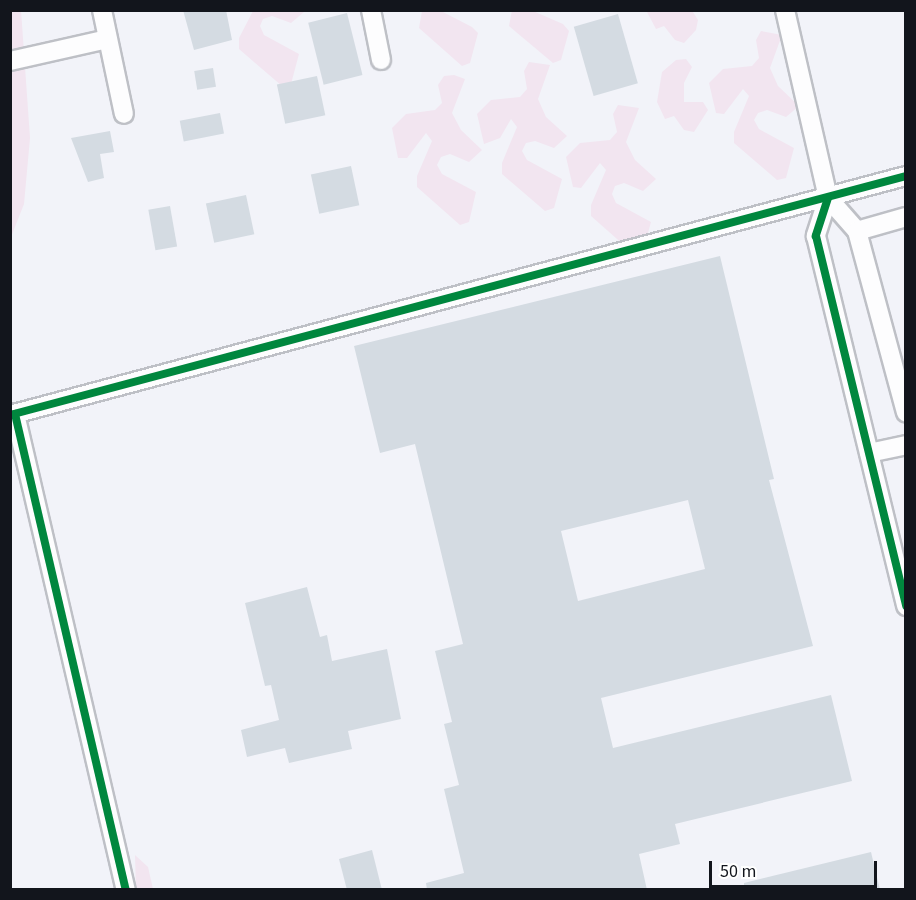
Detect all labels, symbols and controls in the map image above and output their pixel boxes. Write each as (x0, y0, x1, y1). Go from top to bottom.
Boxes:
scale bar (712, 849, 880, 887)
text: 50 m (720, 859, 756, 884)

